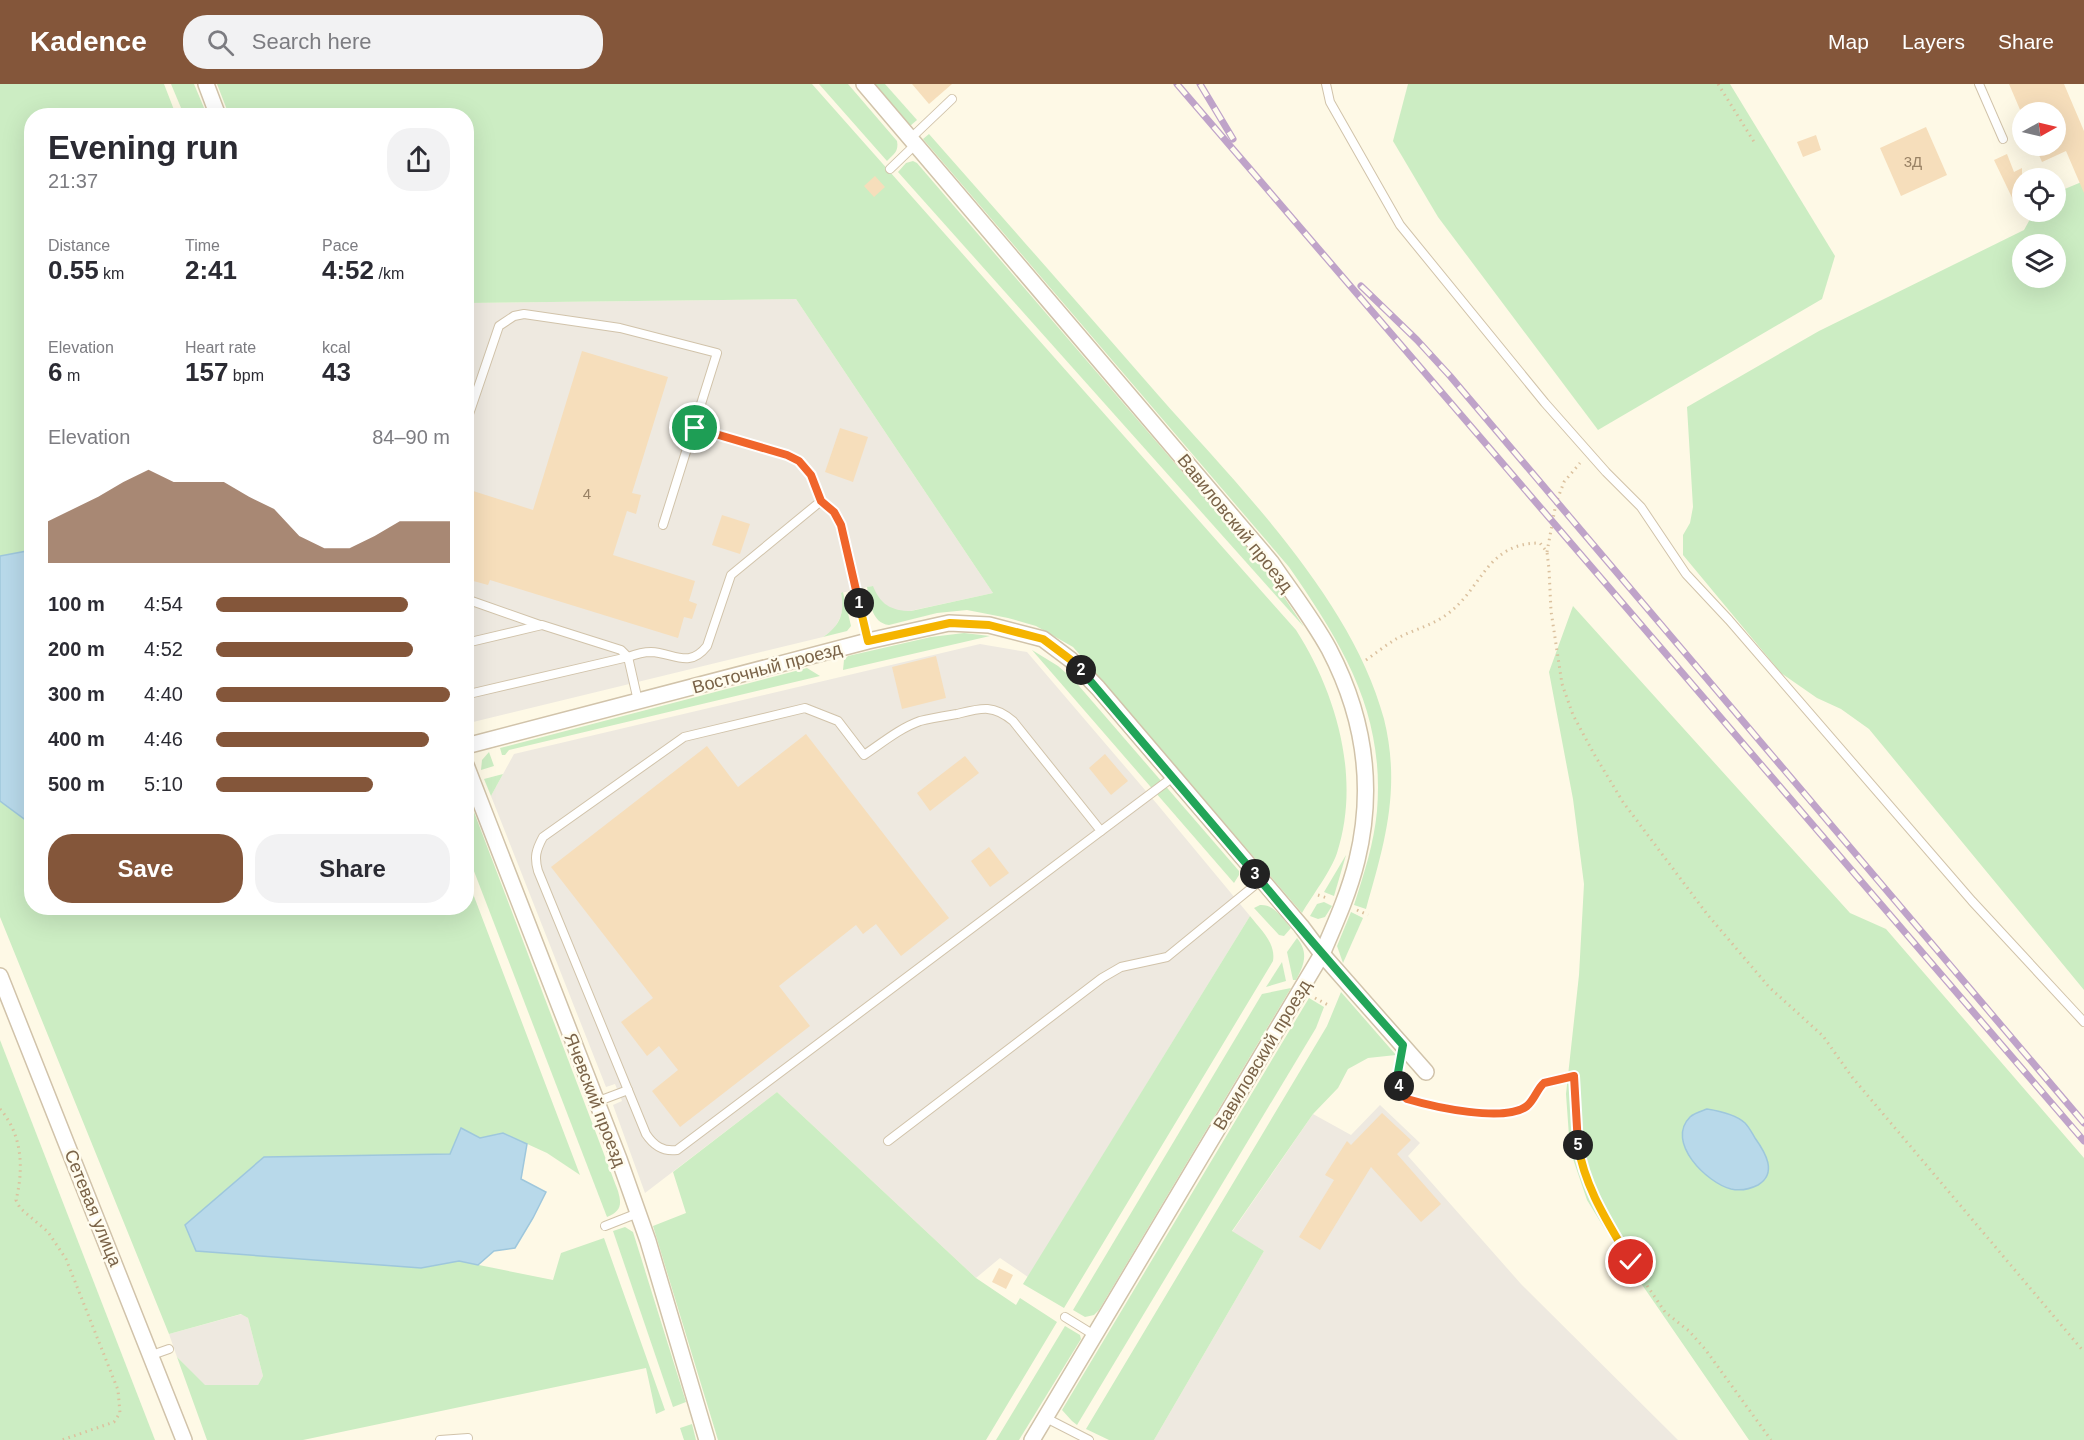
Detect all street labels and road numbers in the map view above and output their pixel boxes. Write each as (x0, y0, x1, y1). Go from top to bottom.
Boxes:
street label: Вавиловский проезд (1173, 450, 1297, 596)
street label: Восточный проезд (690, 638, 844, 698)
street label: Вавиловский проезд (1209, 976, 1315, 1134)
street label: Ячевский проезд (560, 1030, 630, 1170)
street label: Сетевая улица (60, 1147, 126, 1270)

